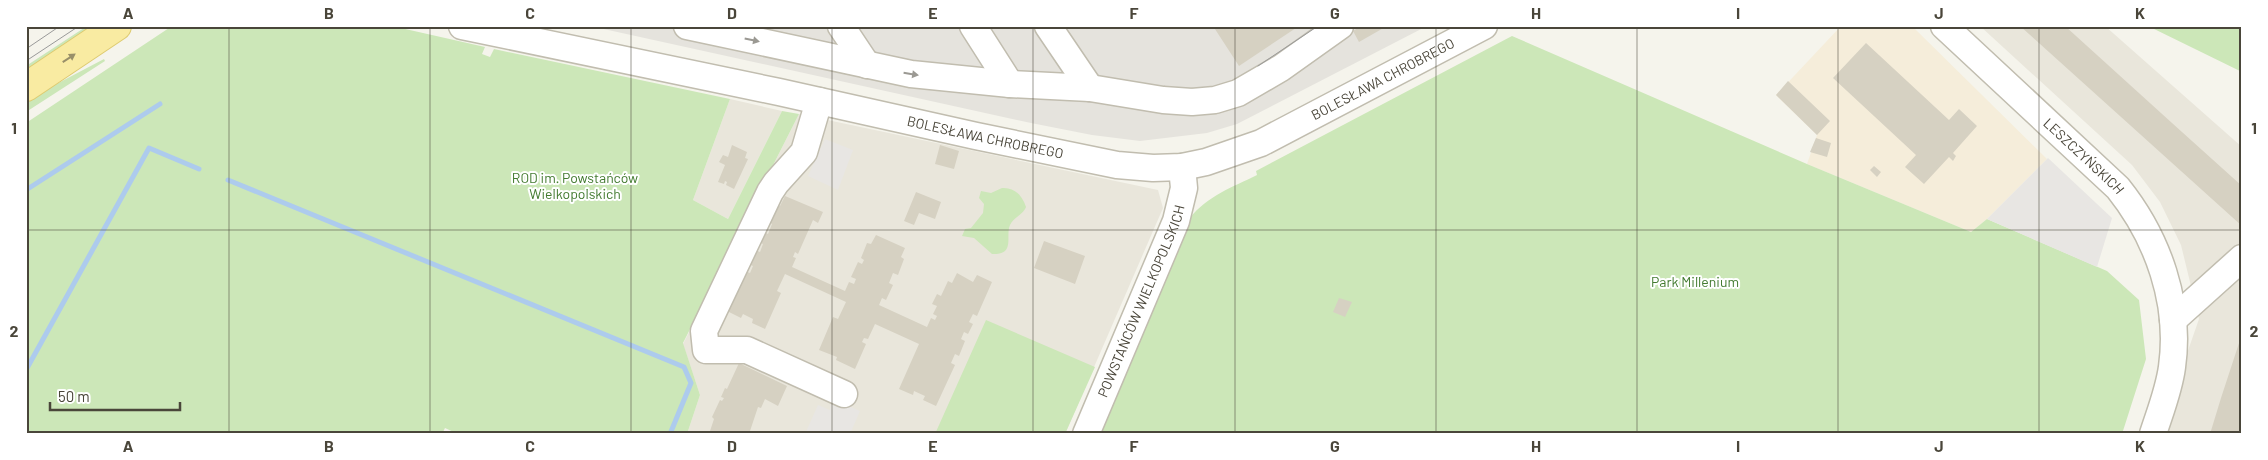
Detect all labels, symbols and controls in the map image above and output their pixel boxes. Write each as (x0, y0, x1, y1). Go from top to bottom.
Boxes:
text: A (123, 3, 134, 22)
text: B (324, 3, 334, 22)
text: C (525, 3, 535, 22)
text: D (727, 3, 737, 22)
text: E (928, 3, 938, 22)
text: F (1130, 3, 1139, 22)
text: G (1330, 3, 1340, 22)
text: H (1531, 3, 1541, 22)
text: I (1736, 3, 1740, 22)
text: J (1934, 3, 1944, 22)
text: K (2135, 3, 2145, 22)
street label: BOLESŁAWA CHROBREGO (1308, 34, 1457, 123)
one-way arrow (744, 36, 760, 44)
one-way arrow (62, 53, 76, 63)
one-way arrow (903, 70, 919, 78)
street label: BOLESŁAWA CHROBREGO (906, 112, 1065, 162)
street label: LESZCZYŃSKICH (2040, 114, 2128, 197)
text: 1 (11, 118, 17, 137)
text: 1 (2251, 118, 2257, 137)
park label: ROD im. Powstańców Wielkopolskich (512, 169, 638, 202)
street label: POWSTAŃCÓW WIELKOPOLSKICH (1093, 203, 1188, 400)
park label: Park Millenium (1651, 273, 1739, 290)
text: 2 (10, 321, 19, 340)
text: 2 (2250, 321, 2259, 340)
scale bar (50, 380, 180, 412)
text: 50 m (58, 387, 90, 405)
text: A (123, 436, 134, 455)
text: B (324, 436, 334, 455)
text: C (525, 436, 535, 455)
text: D (727, 436, 737, 455)
text: E (928, 436, 938, 455)
text: F (1130, 436, 1139, 455)
text: G (1330, 436, 1340, 455)
text: H (1531, 436, 1541, 455)
text: I (1736, 436, 1740, 455)
text: J (1934, 436, 1944, 455)
text: K (2135, 436, 2145, 455)

